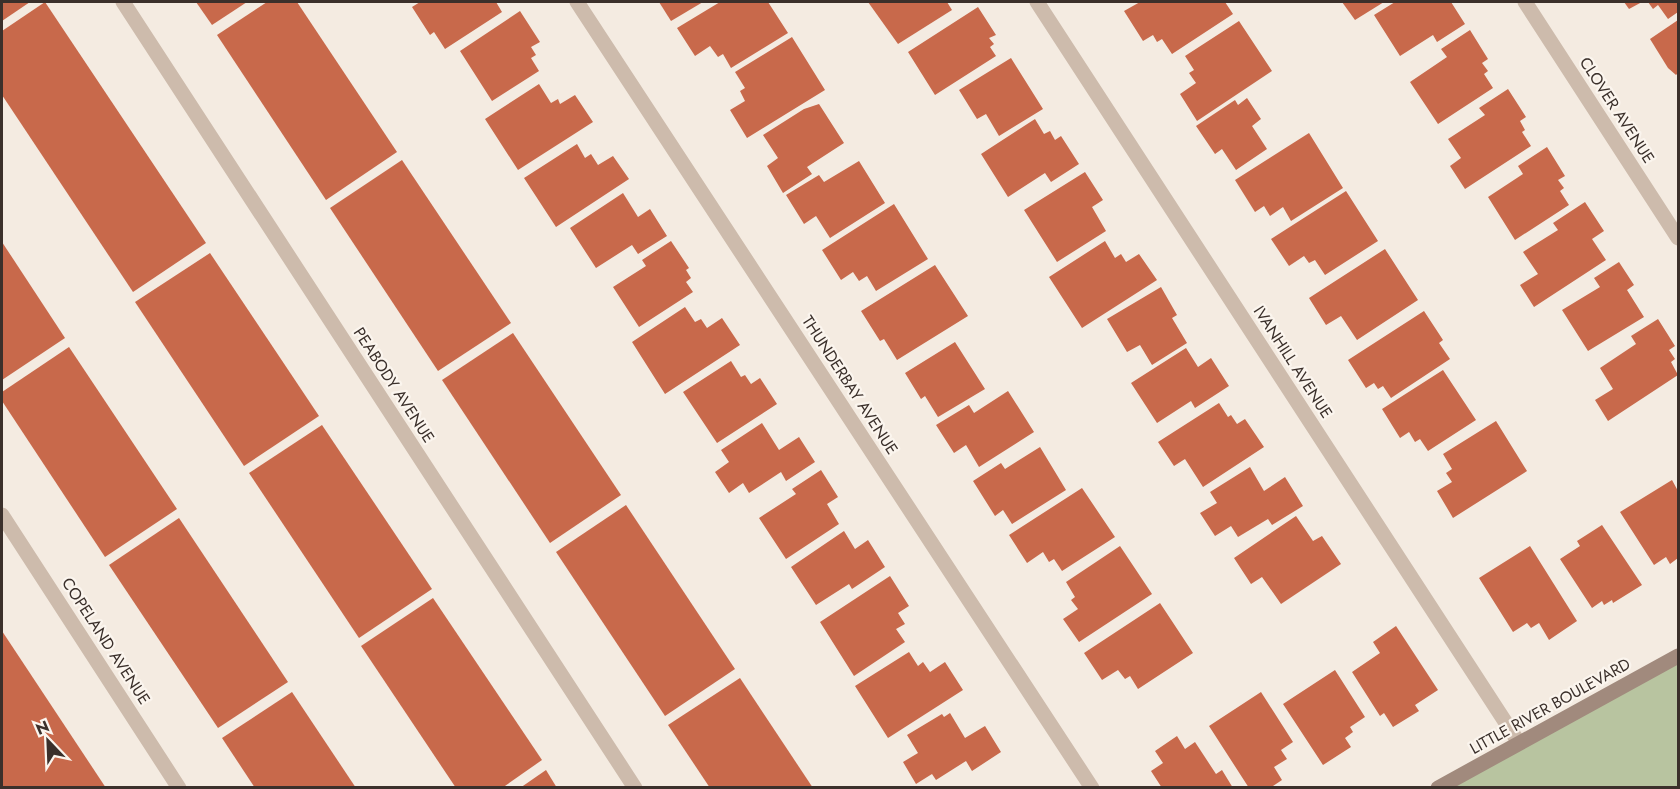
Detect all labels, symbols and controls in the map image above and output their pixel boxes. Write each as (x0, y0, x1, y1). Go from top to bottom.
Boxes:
street label: CLOVER AVENUE (1574, 52, 1660, 168)
street label: IVANHILL AVENUE (1248, 301, 1338, 423)
street label: THUNDERBAY AVENUE (796, 311, 904, 459)
street label: PEABODY AVENUE (348, 323, 440, 447)
street label: COPELAND AVENUE (56, 573, 156, 709)
street label: LITTLE RIVER BOULEVARD (1466, 652, 1634, 760)
north arrow (18, 711, 78, 771)
text: N (32, 715, 53, 741)

